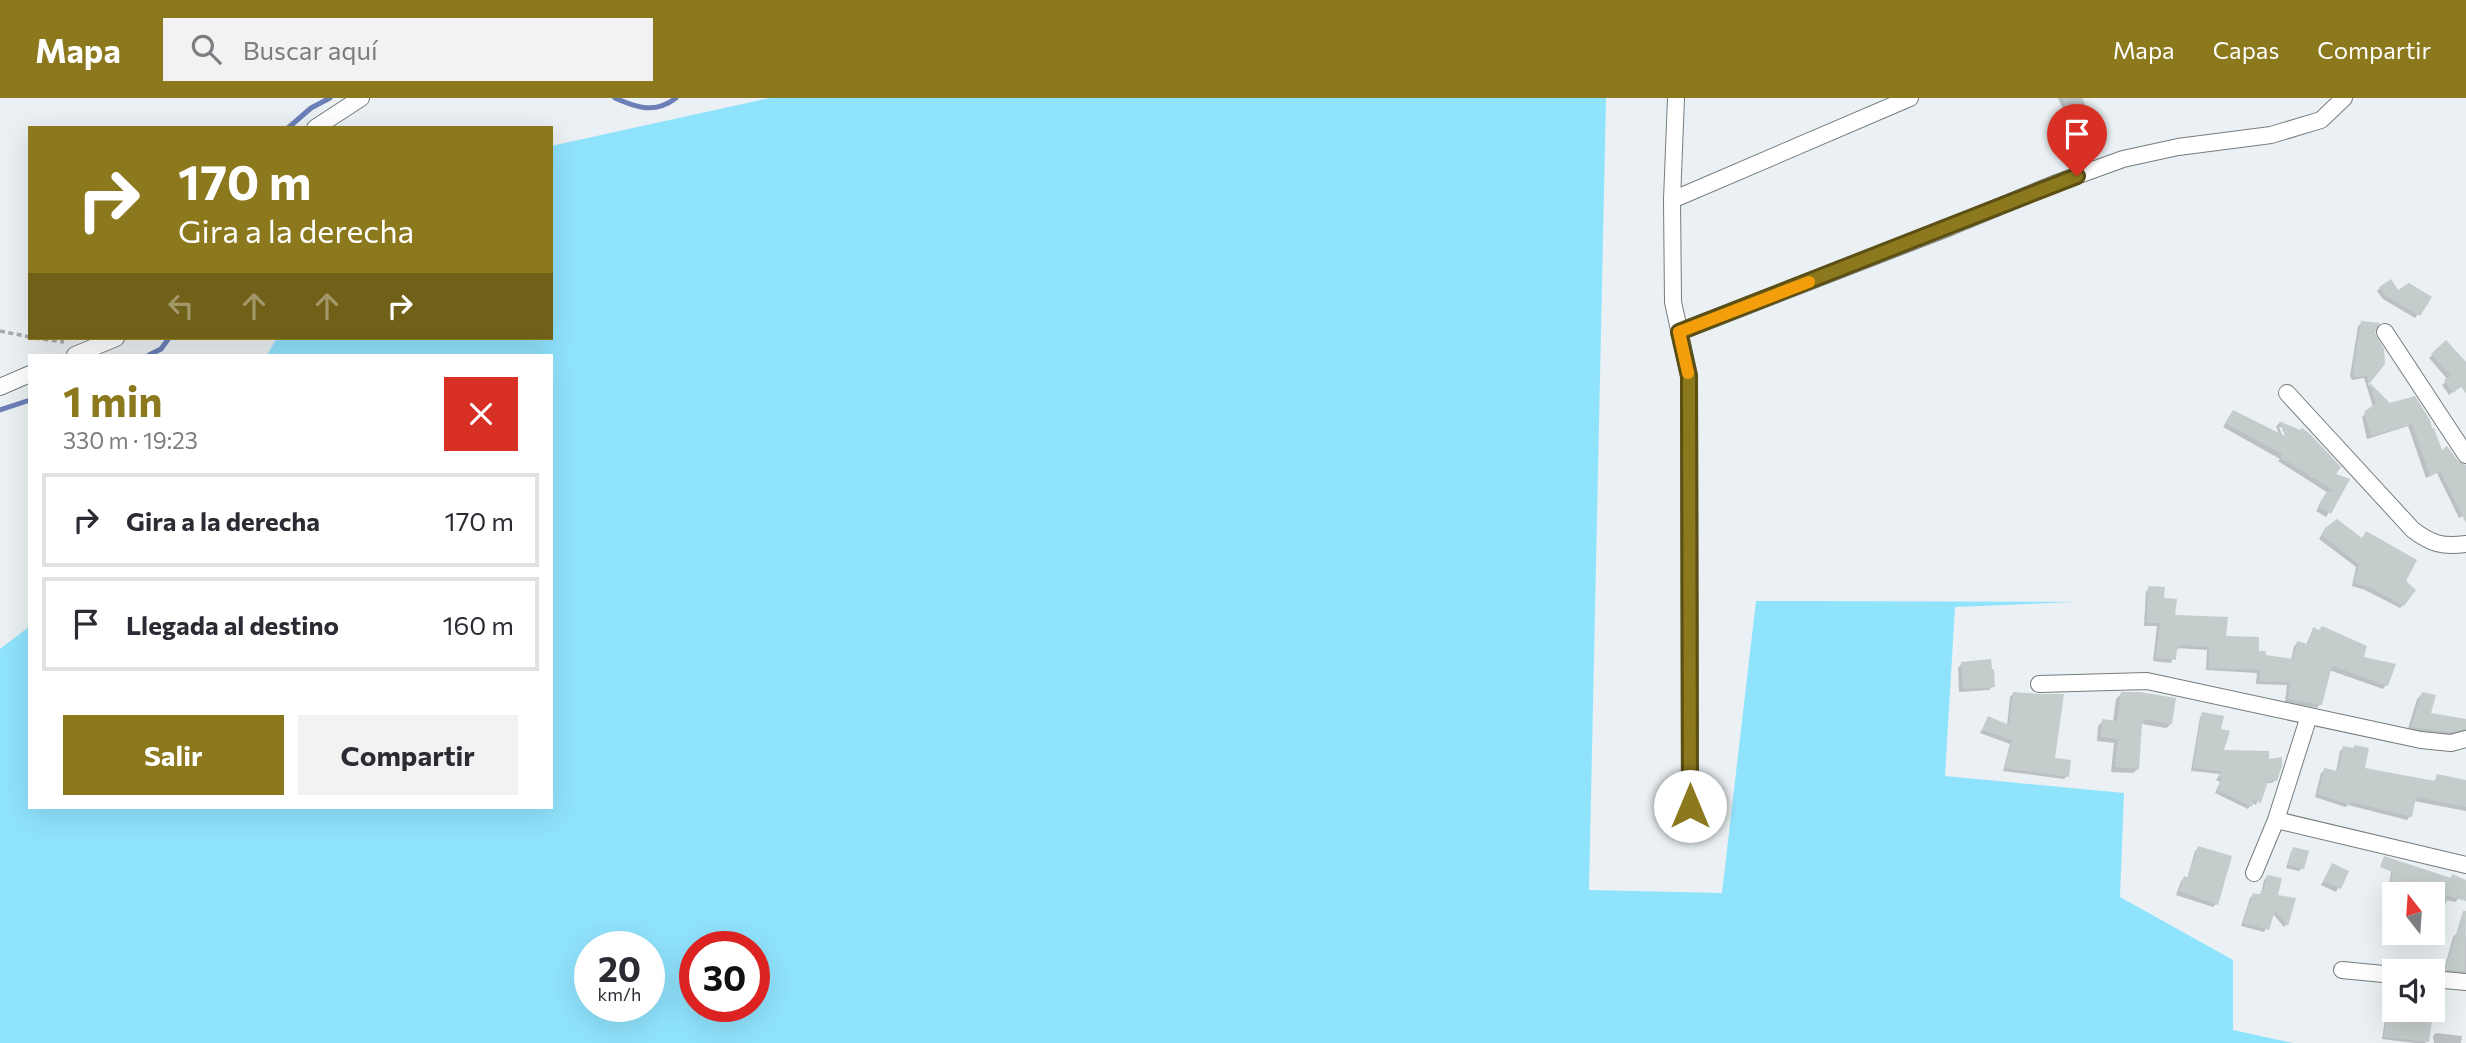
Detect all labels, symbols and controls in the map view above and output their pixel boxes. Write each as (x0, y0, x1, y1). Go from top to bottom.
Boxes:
search box (163, 18, 653, 81)
text: Mapa (35, 29, 121, 70)
icon: search (187, 30, 225, 68)
text: Buscar aquí (243, 34, 378, 65)
text: Mapa (2113, 35, 2175, 64)
text: Capas (2213, 35, 2279, 64)
text: Compartir (2317, 35, 2431, 64)
pin (2047, 104, 2107, 176)
icon: arrive (2058, 115, 2096, 153)
text: 170 m (178, 150, 311, 210)
icon: right (63, 154, 154, 245)
text: Gira a la derecha (178, 210, 414, 250)
icon: left (162, 287, 200, 325)
icon: ahead (235, 287, 273, 325)
icon: ahead (308, 287, 346, 325)
icon: right (381, 287, 419, 325)
text: 1 min (63, 374, 163, 426)
button: close (444, 377, 518, 451)
text: 330 m · 19:23 (63, 426, 198, 454)
icon: right (67, 501, 105, 539)
text: Gira a la derecha (126, 505, 320, 536)
text: 170 m (445, 505, 514, 536)
icon: arrive (67, 605, 105, 643)
text: Llegada al destino (126, 609, 339, 640)
text: 160 m (442, 609, 514, 640)
button: Salir (63, 715, 284, 795)
button: Compartir (298, 715, 518, 795)
position arrow (1653, 769, 1727, 843)
north arrow (2382, 882, 2445, 945)
map controls (2382, 882, 2445, 1022)
speed limit sign: 30 (679, 931, 770, 1022)
text: 20 (598, 946, 641, 989)
button: sound (2382, 959, 2445, 1022)
text: km/h (598, 983, 641, 1005)

